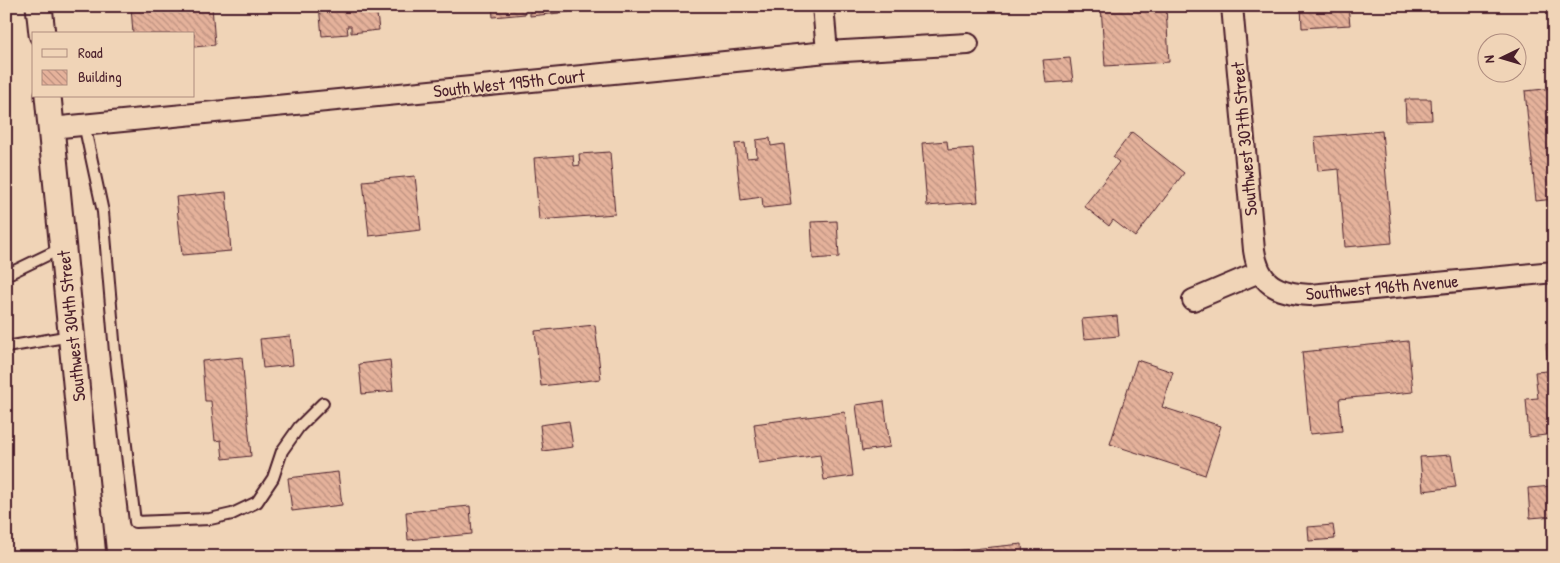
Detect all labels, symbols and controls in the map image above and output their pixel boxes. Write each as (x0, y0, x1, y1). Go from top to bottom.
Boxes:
legend (32, 32, 195, 98)
north arrow (1478, 32, 1528, 82)
text: Road (78, 42, 103, 63)
text: N (1479, 54, 1498, 64)
street label: Southwest 307th Street (1225, 60, 1263, 217)
street label: South West 195th Court (432, 63, 587, 103)
text: Building (78, 66, 122, 87)
street label: Southwest 304th Street (51, 248, 91, 403)
street label: Southwest 196th Avenue (1305, 268, 1459, 306)

